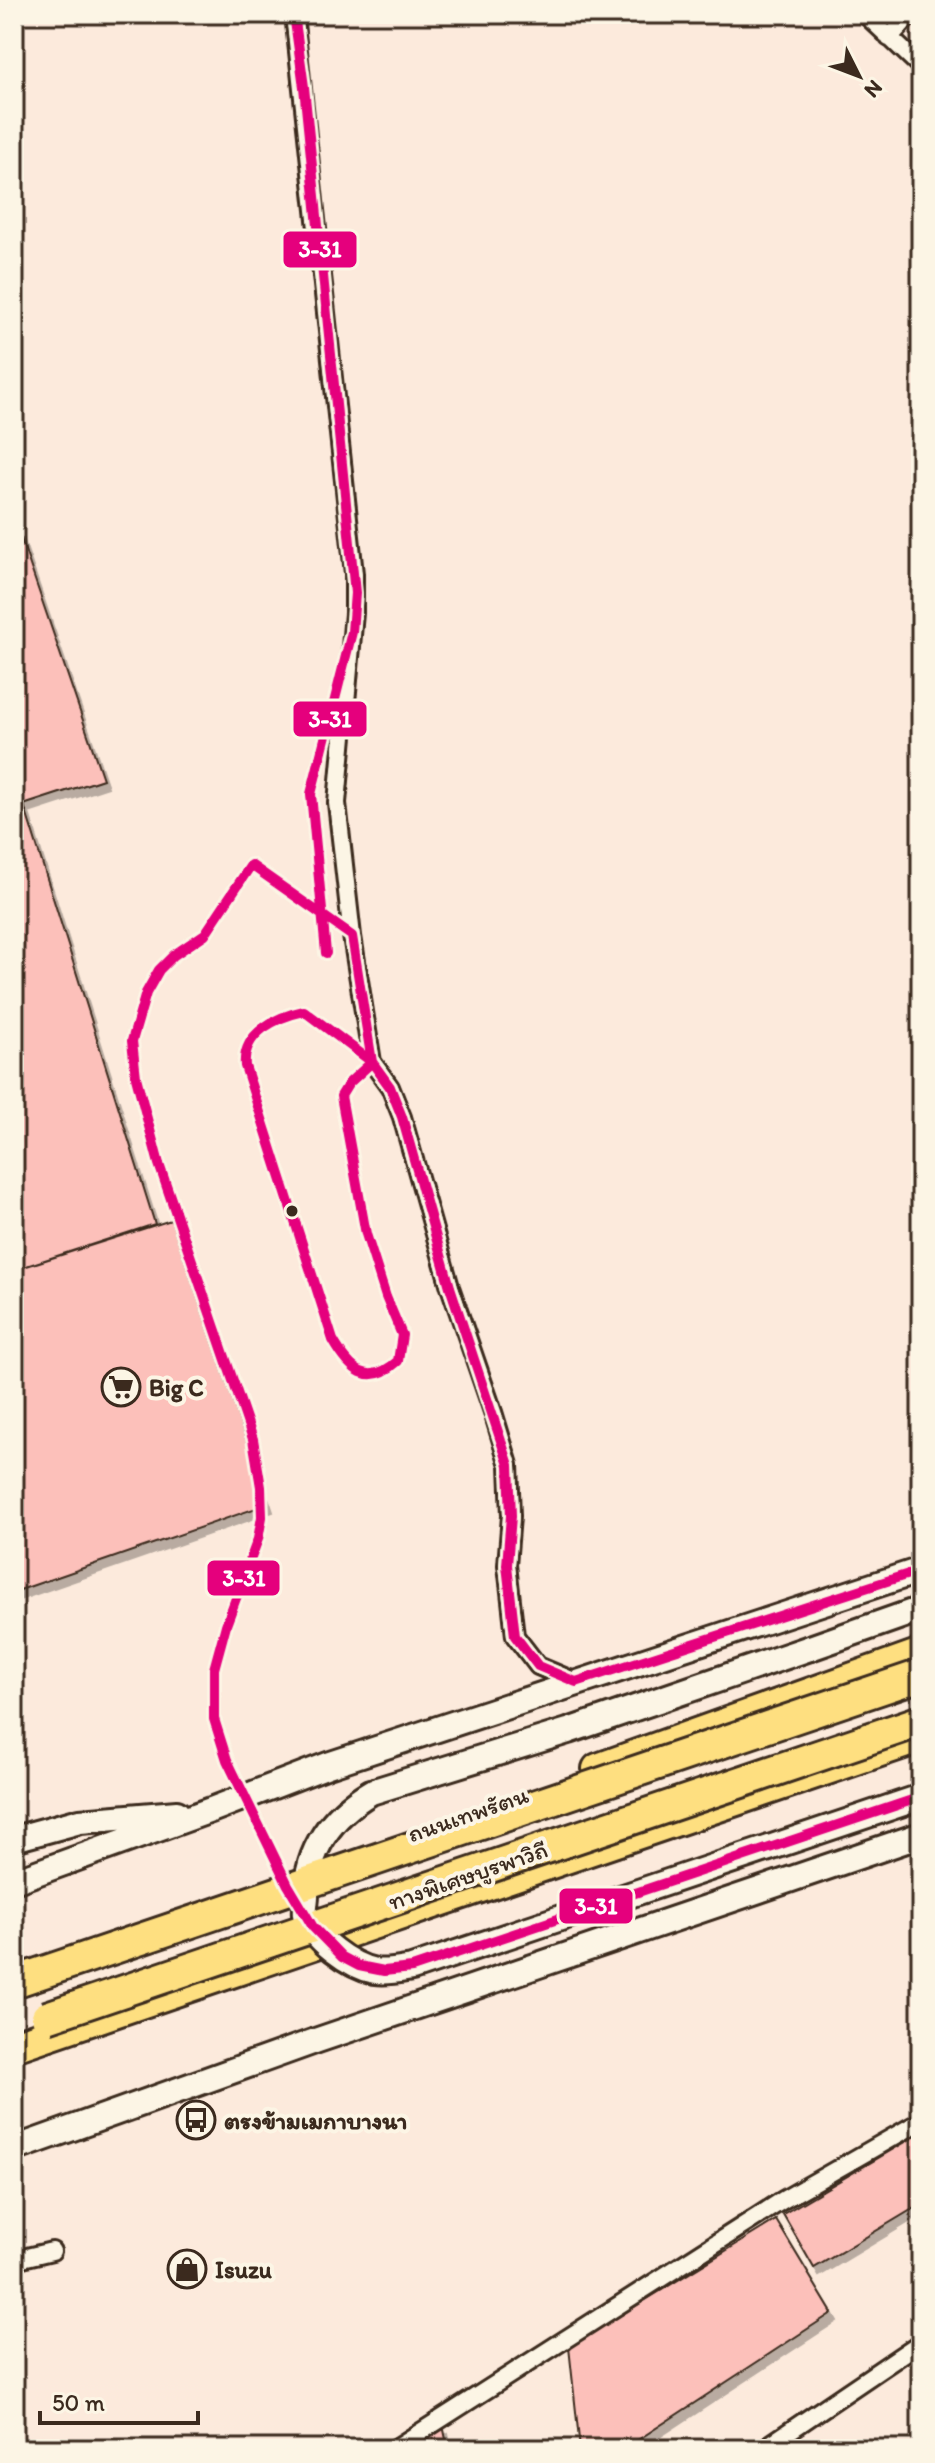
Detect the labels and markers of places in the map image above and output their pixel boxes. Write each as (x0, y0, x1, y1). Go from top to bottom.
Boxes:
unlabelled marker (284, 1203, 300, 1219)
supermarket icon: Big C (100, 1366, 142, 1408)
place label: Big C (149, 1373, 204, 1403)
bus stop icon: ตรงข้ามเมกาบางนา (175, 2099, 217, 2141)
place label: ตรงข้ามเมกาบางนา (224, 2106, 407, 2135)
shop icon: Isuzu (166, 2248, 208, 2290)
place label: Isuzu (215, 2255, 273, 2284)

